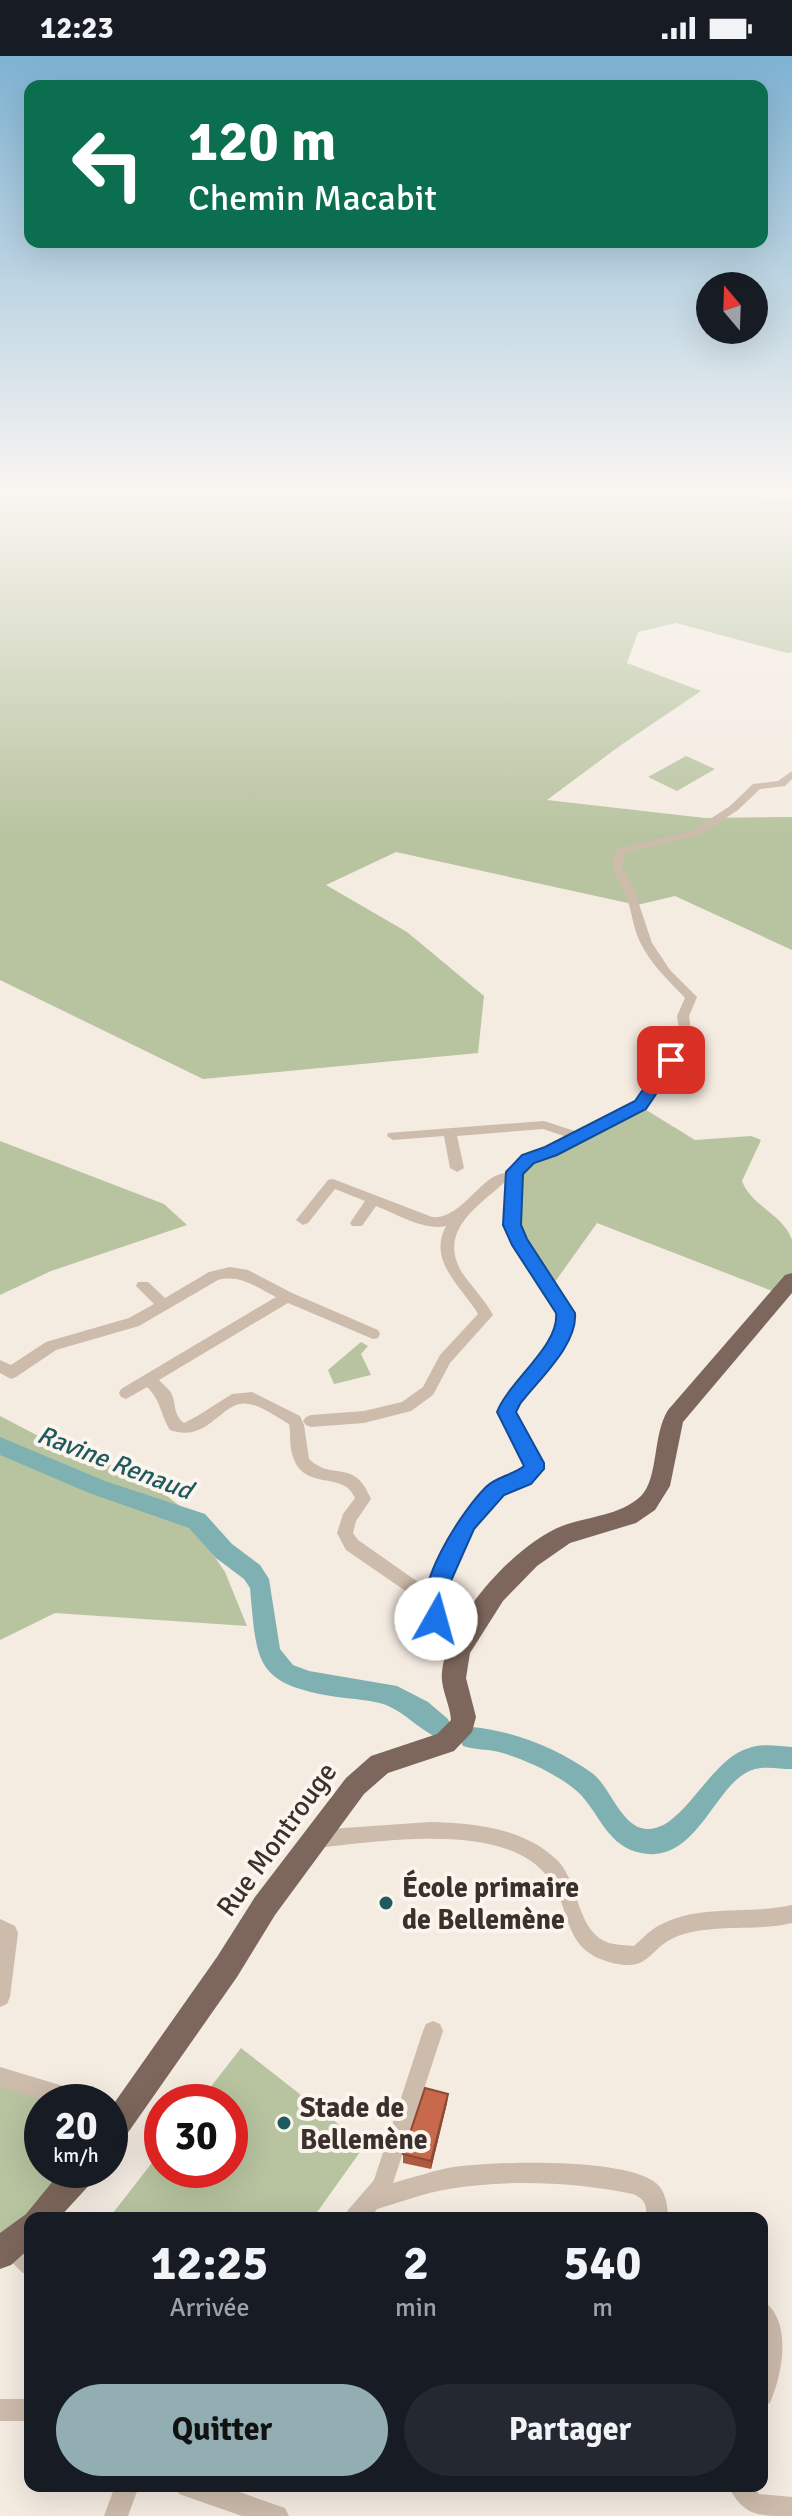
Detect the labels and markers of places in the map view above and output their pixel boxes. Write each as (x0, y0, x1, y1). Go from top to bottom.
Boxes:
pin (637, 1026, 705, 1094)
place label: École primaire de Bellemène (402, 1869, 579, 1937)
marker: École primaire de Bellemène (377, 1894, 395, 1912)
place label: Stade de Bellemène (300, 2091, 428, 2157)
marker: Stade de Bellemène (275, 2114, 293, 2132)

